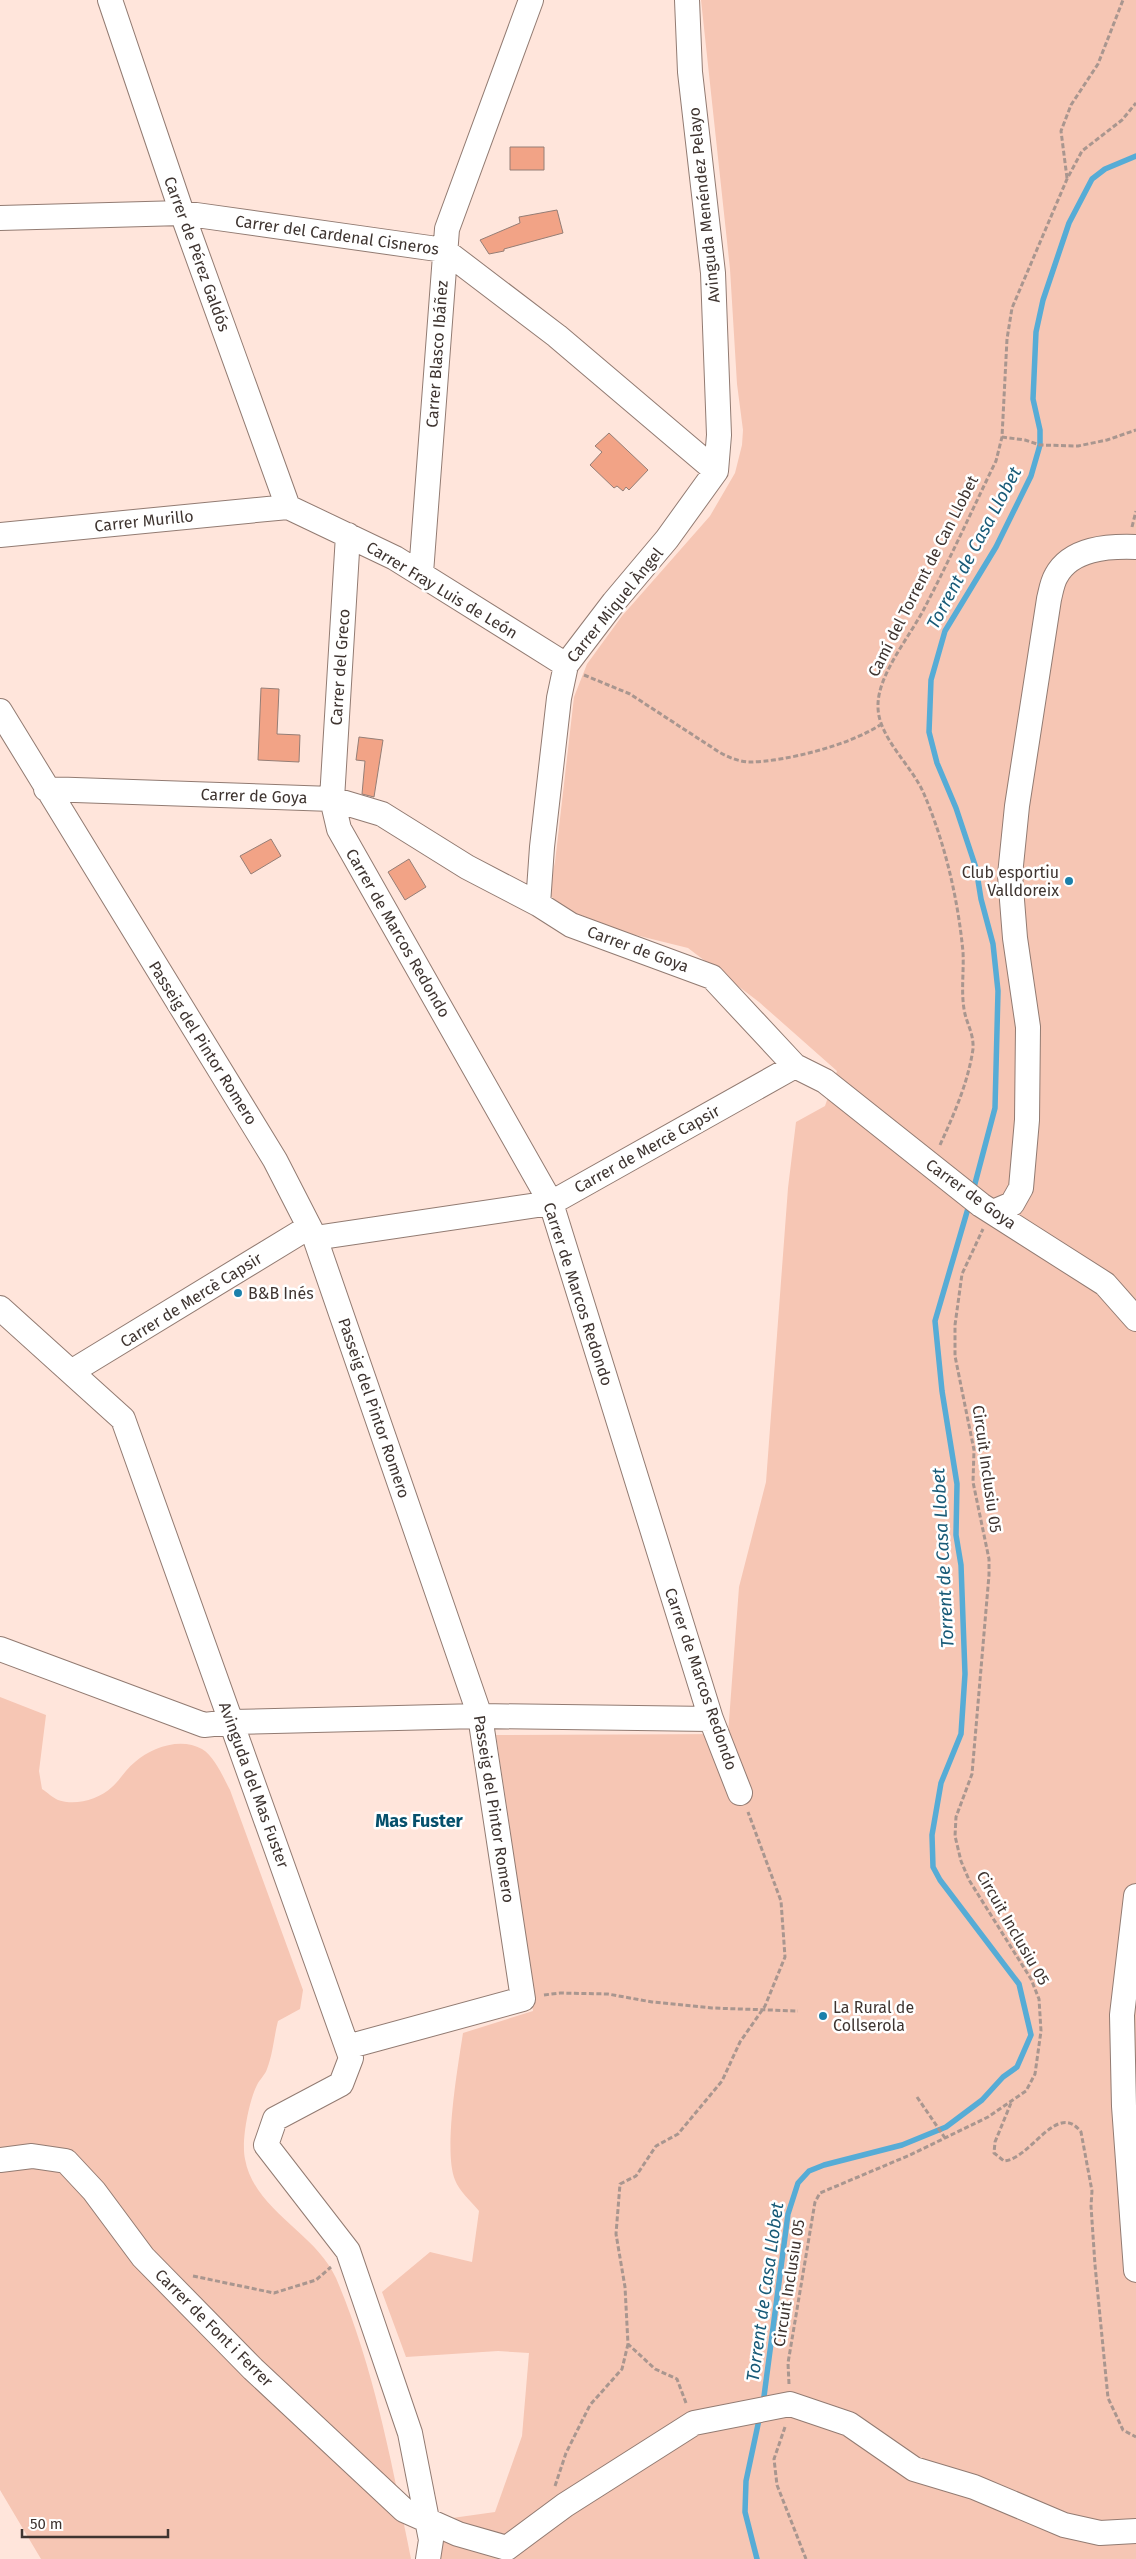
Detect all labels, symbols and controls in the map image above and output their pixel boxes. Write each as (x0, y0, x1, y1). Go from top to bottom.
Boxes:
street label: Avinguda Menéndez Pelayo (684, 106, 724, 304)
street label: Carrer de Pérez Galdós (160, 174, 234, 334)
street label: Carrer del Cardenal Cisneros (234, 211, 440, 259)
street label: Carrer Blasco Ibáñez (422, 280, 452, 428)
water label: Torrent de Casa Llobet (922, 463, 1026, 633)
street label: Camí del Torrent de Can Llobet (864, 472, 982, 680)
street label: Carrer Murillo (93, 506, 195, 536)
street label: Carrer Fray Luis de León (363, 537, 521, 643)
street label: Carrer Miquel Àngel (562, 543, 667, 666)
street label: Carrer del Greco (326, 608, 354, 726)
street label: Carrer de Goya (200, 785, 308, 807)
street label: Carrer de Marcos Redondo (342, 845, 454, 1021)
place label: Club esportiu Valldoreix (962, 863, 1059, 900)
marker: Club esportiu Valldoreix (1063, 875, 1075, 887)
street label: Carrer de Goya (585, 922, 691, 976)
street label: Passeig del Pintor Romero (145, 958, 261, 1128)
street label: Carrer de Mercè Capsir (571, 1101, 724, 1197)
street label: Carrer de Goya (922, 1155, 1020, 1233)
street label: Carrer de Marcos Redondo (539, 1200, 617, 1388)
street label: Carrer de Mercè Capsir (117, 1248, 266, 1351)
place label: B&B Inés (248, 1284, 314, 1303)
marker: B&B Inés (232, 1287, 244, 1299)
street label: Passeig del Pintor Romero (334, 1315, 414, 1501)
street label: Circuit Inclusiu 05 (969, 1404, 1005, 1534)
water label: Torrent de Casa Llobet (927, 1467, 959, 1649)
street label: Carrer de Marcos Redondo (661, 1585, 741, 1773)
street label: Avinguda del Mas Fuster (215, 1699, 293, 1871)
street label: Passeig del Pintor Romero (470, 1714, 518, 1904)
district label: Mas Fuster (375, 1810, 464, 1832)
street label: Circuit Inclusiu 05 (973, 1868, 1053, 1988)
place label: La Rural de Collserola (833, 1998, 914, 2035)
marker: La Rural de Collserola (817, 2010, 829, 2022)
water label: Torrent de Casa Llobet (742, 2201, 789, 2383)
street label: Circuit Inclusiu 05 (770, 2218, 808, 2348)
street label: Carrer de Font i Ferrer (151, 2265, 277, 2391)
scale bar (22, 2506, 169, 2538)
text: 50 m (30, 2515, 63, 2533)

